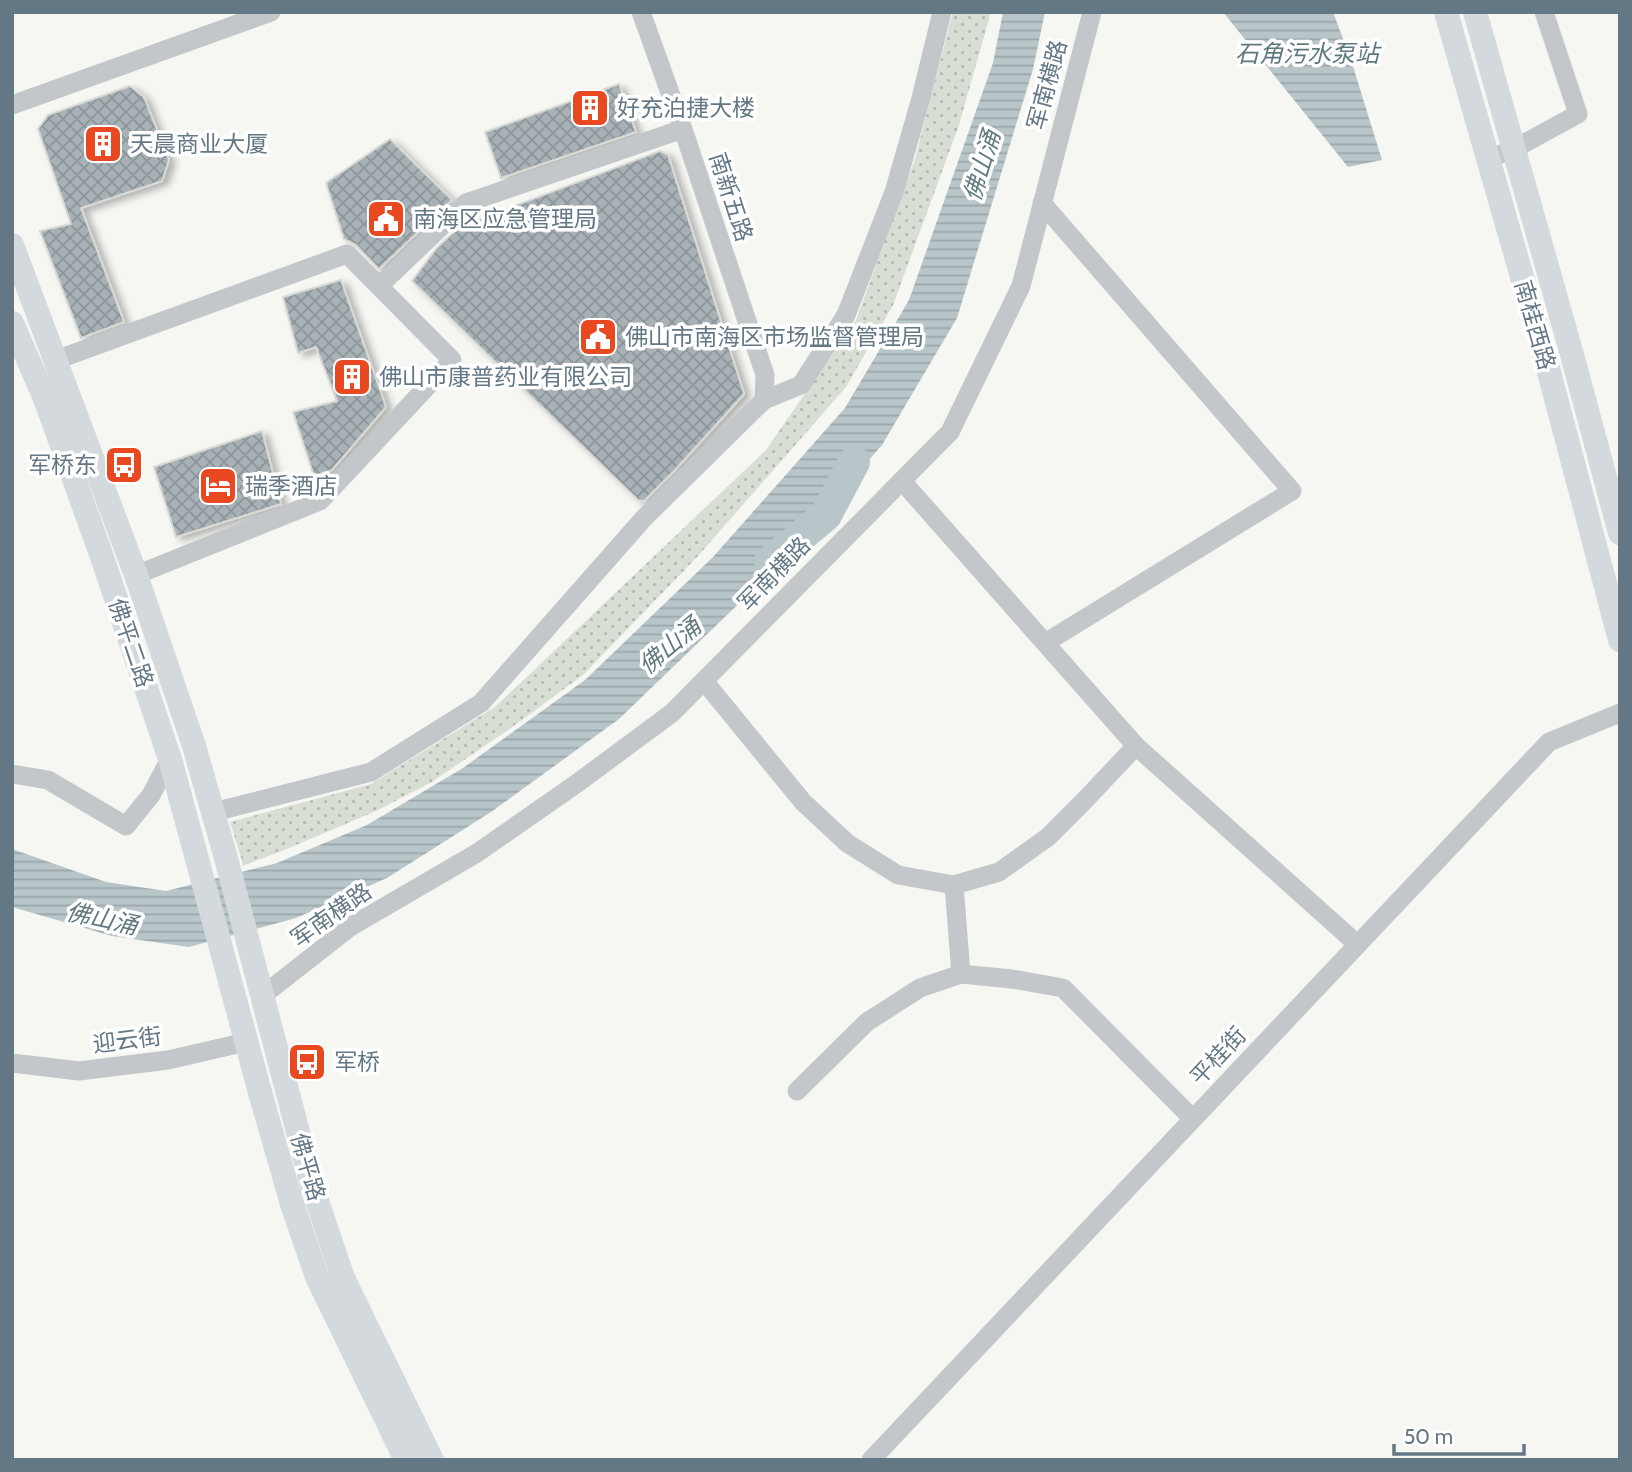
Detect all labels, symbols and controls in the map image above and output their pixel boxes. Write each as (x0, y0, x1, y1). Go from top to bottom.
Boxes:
street label: 军南横路 (1022, 37, 1072, 133)
water label: 石角污水泵站 (1235, 39, 1382, 68)
building icon: 好充泊捷大楼 (569, 87, 611, 129)
place label: 好充泊捷大楼 (617, 94, 755, 122)
building icon: 天晨商业大厦 (82, 123, 124, 165)
water label: 佛山涌 (957, 124, 1007, 205)
place label: 天晨商业大厦 (130, 130, 268, 158)
street label: 南新五路 (703, 149, 759, 245)
public building icon: 南海区应急管理局 (365, 198, 407, 240)
place label: 南海区应急管理局 (413, 205, 597, 233)
street label: 南桂西路 (1509, 277, 1561, 373)
public building icon: 佛山市南海区市场监督管理局 (577, 316, 619, 358)
place label: 佛山市南海区市场监督管理局 (625, 323, 924, 351)
building icon: 佛山市康普药业有限公司 (331, 356, 373, 398)
place label: 佛山市康普药业有限公司 (379, 363, 632, 391)
bus stop icon: 军桥东 (103, 444, 145, 486)
place label: 军桥东 (28, 451, 97, 479)
hotel icon: 瑞季酒店 (197, 465, 239, 507)
place label: 瑞季酒店 (245, 472, 337, 500)
street label: 军南横路 (732, 531, 816, 617)
street label: 佛平二路 (103, 595, 159, 691)
water label: 佛山涌 (633, 609, 709, 680)
street label: 军南横路 (285, 877, 377, 953)
water label: 佛山涌 (64, 897, 143, 941)
street label: 平桂街 (1184, 1021, 1252, 1091)
street label: 迎云街 (91, 1022, 163, 1058)
bus stop icon: 军桥 (286, 1041, 328, 1083)
place label: 军桥 (334, 1048, 380, 1076)
street label: 佛平路 (285, 1130, 331, 1204)
scale bar (1394, 1412, 1524, 1456)
text: 50 m (1404, 1424, 1453, 1449)

